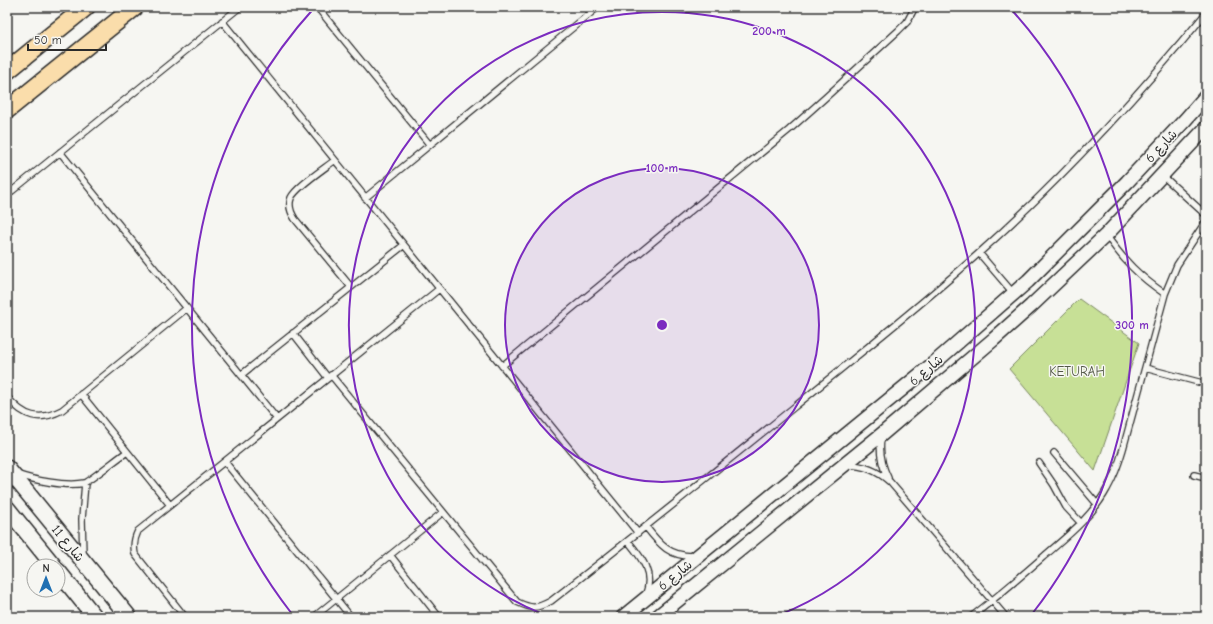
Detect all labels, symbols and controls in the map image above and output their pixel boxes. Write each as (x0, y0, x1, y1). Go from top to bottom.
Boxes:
text: 200 m (752, 24, 786, 38)
scale bar (28, 26, 106, 52)
text: 50 m (34, 33, 62, 47)
street label: شارع 6 (1142, 126, 1181, 167)
text: 100 m (646, 161, 678, 175)
centre of rings (655, 318, 669, 332)
text: 300 m (1115, 318, 1149, 332)
street label: شارع 6 (906, 352, 947, 390)
park label: KETURAH (1049, 364, 1105, 379)
street label: شارع 11 (47, 522, 87, 566)
street label: شارع 6 (655, 557, 696, 595)
north arrow (26, 558, 66, 598)
text: N (42, 562, 50, 575)

